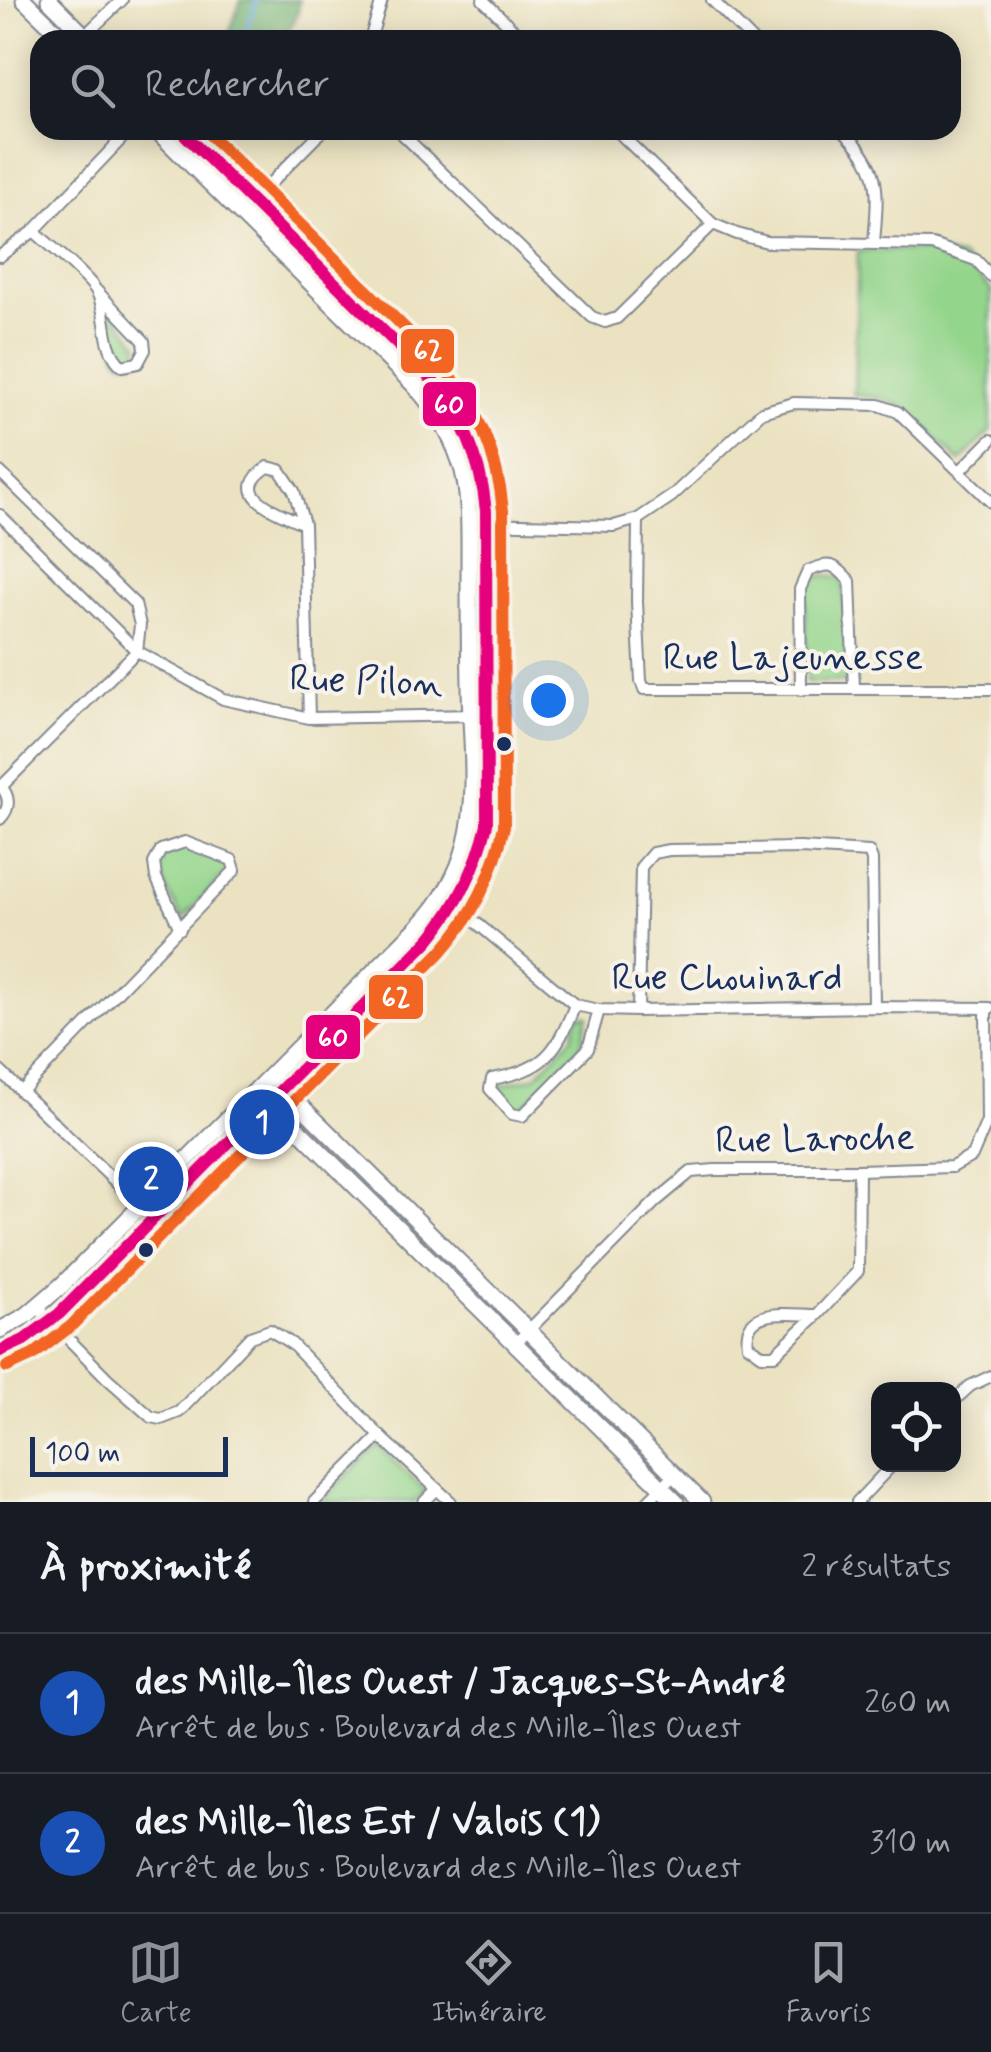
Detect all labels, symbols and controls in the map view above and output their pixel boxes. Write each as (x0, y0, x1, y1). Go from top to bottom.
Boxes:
search box (30, 30, 961, 140)
icon: search (65, 58, 120, 113)
text: Rechercher (145, 61, 330, 110)
line badge: 62 (399, 327, 456, 375)
text: 62 (413, 334, 443, 371)
line badge: 60 (421, 380, 478, 428)
text: 60 (434, 388, 464, 425)
street label: Rue Lajeunesse (663, 634, 923, 683)
street label: Rue Pilon (288, 655, 444, 709)
your location (523, 675, 574, 726)
unlabelled marker (494, 734, 514, 754)
street label: Rue Chouinard (612, 954, 842, 1003)
line badge: 62 (367, 973, 425, 1021)
text: 62 (381, 981, 411, 1018)
line badge: 60 (304, 1013, 362, 1061)
text: 60 (318, 1021, 348, 1058)
pin: 1 (230, 1084, 294, 1160)
street label: Rue Laroche (715, 1114, 915, 1166)
pin: 2 (118, 1142, 184, 1216)
unlabelled marker (136, 1240, 156, 1260)
map controls (871, 1382, 961, 1472)
button: locate (871, 1382, 961, 1472)
scale bar (30, 1432, 228, 1476)
text: 100 m (45, 1436, 120, 1473)
text: À proximité (40, 1540, 251, 1595)
text: 2 résultats (801, 1546, 951, 1588)
text: des Mille-Îles Ouest / Jacques-St-André (135, 1658, 785, 1707)
text: 1 (65, 1682, 80, 1724)
text: 260 m (864, 1682, 951, 1724)
text: Arrêt de bus · Boulevard des Mille-Îles Ouest (135, 1707, 741, 1749)
text: des Mille-Îles Est / Valois (1) (135, 1798, 600, 1847)
text: 2 (65, 1822, 80, 1864)
text: 310 m (869, 1822, 951, 1864)
text: Arrêt de bus · Boulevard des Mille-Îles Ouest (135, 1847, 741, 1889)
tab: Carte (120, 1935, 192, 2032)
tab: Itinéraire (431, 1935, 546, 2032)
tab: Favoris (786, 1935, 871, 2032)

